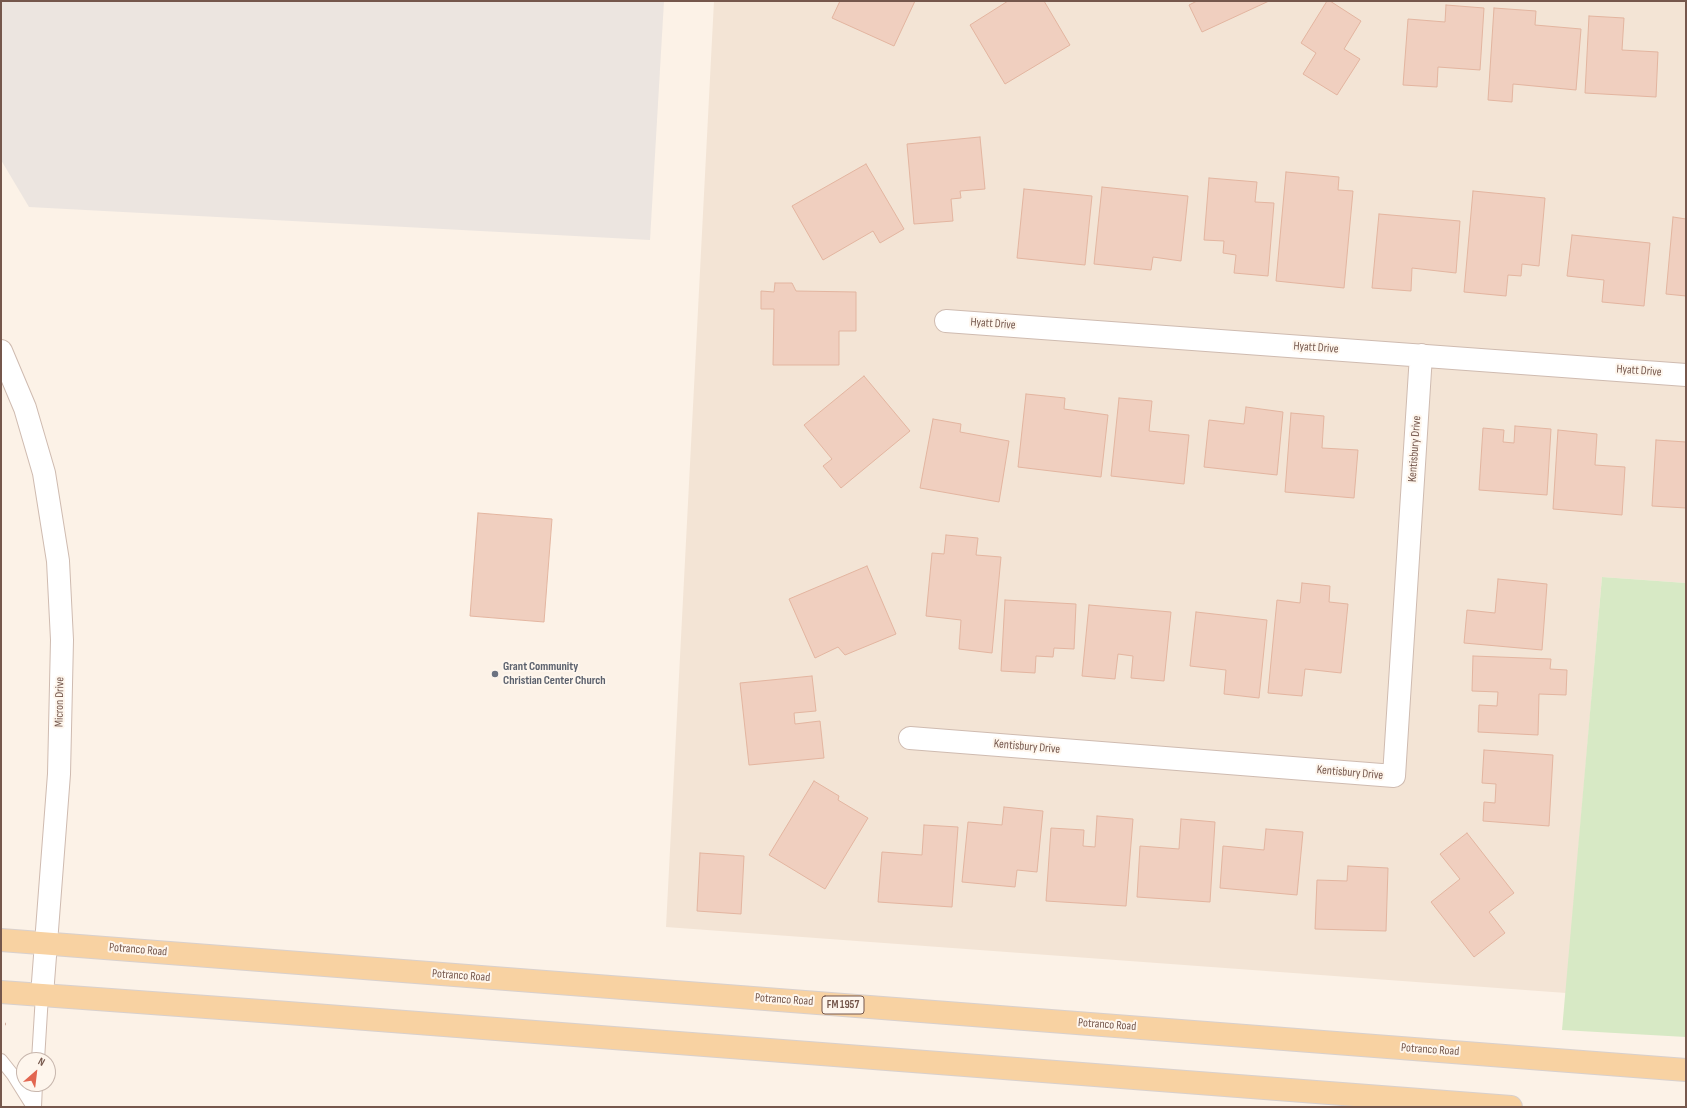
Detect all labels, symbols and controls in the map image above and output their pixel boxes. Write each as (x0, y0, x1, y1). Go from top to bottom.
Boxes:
street label: Hyatt Drive (970, 315, 1016, 333)
street label: Hyatt Drive (1293, 339, 1339, 357)
street label: Hyatt Drive (1616, 362, 1662, 380)
street label: Kentisbury Drive (1405, 415, 1425, 483)
place label: Grant Community Christian Center Church (503, 660, 606, 688)
marker: Grant Community Christian Center Church (490, 669, 500, 679)
street label: Micron Drive (52, 677, 68, 727)
street label: Kentisbury Drive (993, 737, 1061, 757)
street label: Kentisbury Drive (1316, 763, 1384, 783)
street label: Potranco Road (108, 940, 168, 960)
street label: Potranco Road (431, 967, 491, 985)
street label: Potranco Road (754, 991, 814, 1009)
road number: FM 1957 (822, 996, 864, 1014)
street label: Potranco Road (1077, 1016, 1137, 1034)
street label: Potranco Road (1400, 1041, 1460, 1059)
north arrow (16, 1052, 56, 1092)
text: N (36, 1055, 47, 1069)

